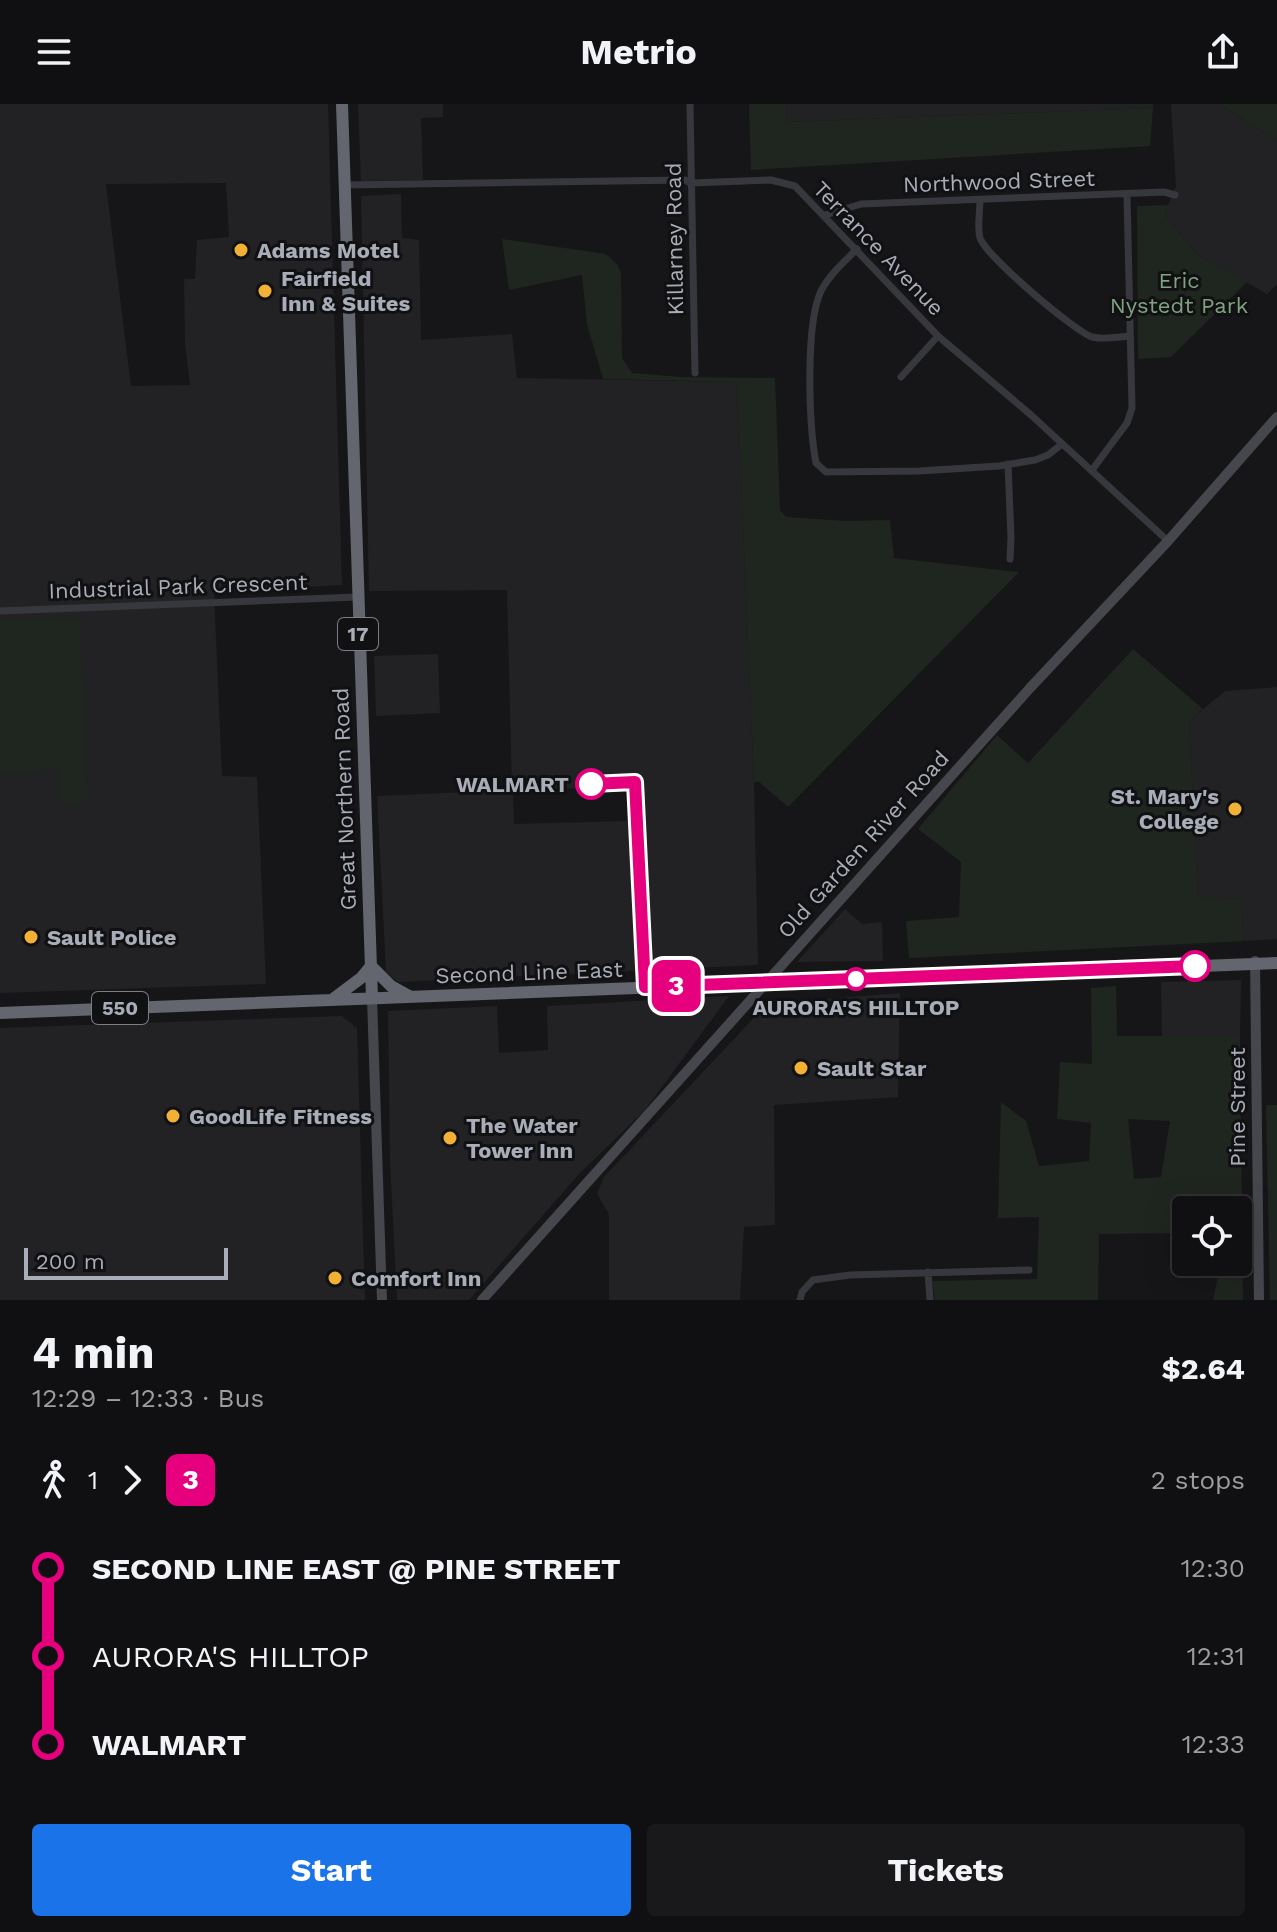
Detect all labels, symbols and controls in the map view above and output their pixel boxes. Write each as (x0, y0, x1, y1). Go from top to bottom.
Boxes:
icon: menu (32, 30, 76, 74)
icon: share (1201, 30, 1245, 74)
text: Metrio (580, 31, 697, 73)
street label: Killarney Road (661, 162, 688, 316)
street label: Northwood Street (903, 166, 1095, 197)
street label: Terrance Avenue (808, 176, 949, 321)
place label: Adams Motel (257, 238, 400, 263)
marker: Adams Motel (232, 241, 250, 259)
place label: Fairfield Inn & Suites (281, 266, 411, 316)
park label: Eric Nystedt Park (1110, 268, 1248, 318)
marker: Fairfield Inn & Suites (256, 282, 274, 300)
street label: Industrial Park Crescent (48, 569, 308, 604)
road number: 17 (338, 618, 378, 650)
street label: Great Northern Road (328, 687, 361, 911)
street label: Old Garden River Road (773, 746, 954, 943)
marker: WALMART (576, 769, 606, 799)
place label: WALMART (456, 772, 569, 797)
place label: St. Mary's College (1111, 784, 1219, 834)
marker: St. Mary's College (1226, 800, 1244, 818)
place label: Sault Police (47, 925, 177, 950)
marker: Sault Police (22, 928, 40, 946)
unlabelled marker (1180, 951, 1210, 981)
street label: Second Line East (435, 957, 623, 988)
line badge: 3 (650, 960, 702, 1012)
marker: AURORA'S HILLTOP (845, 968, 867, 990)
text: 3 (668, 969, 684, 1002)
road number: 550 (92, 992, 148, 1024)
place label: AURORA'S HILLTOP (752, 995, 960, 1020)
street label: Pine Street (1225, 1047, 1250, 1167)
place label: Sault Star (817, 1056, 927, 1081)
marker: Sault Star (792, 1059, 810, 1077)
place label: GoodLife Fitness (189, 1104, 372, 1129)
marker: GoodLife Fitness (164, 1107, 182, 1125)
place label: The Water Tower Inn (466, 1113, 578, 1163)
marker: The Water Tower Inn (441, 1129, 459, 1147)
map controls (1172, 1196, 1252, 1276)
button: locate (1172, 1196, 1252, 1276)
scale bar (24, 1244, 228, 1280)
text: 200 m (36, 1249, 105, 1274)
place label: Comfort Inn (351, 1266, 481, 1291)
marker: Comfort Inn (326, 1269, 344, 1287)
text: 4 min (32, 1327, 155, 1379)
text: $2.64 (1162, 1351, 1245, 1386)
text: 12:29 – 12:33 · Bus (32, 1383, 264, 1413)
icon: walk (32, 1458, 76, 1502)
icon: forward (110, 1458, 154, 1502)
text: 3 (182, 1463, 199, 1496)
text: 1 (88, 1465, 98, 1495)
text: 2 stops (1151, 1465, 1245, 1495)
text: SECOND LINE EAST @ PINE STREET (92, 1551, 621, 1586)
text: 12:30 (1181, 1553, 1245, 1583)
text: AURORA'S HILLTOP (92, 1639, 369, 1674)
text: 12:31 (1187, 1641, 1245, 1671)
text: WALMART (92, 1727, 246, 1762)
text: 12:33 (1182, 1729, 1245, 1759)
button: Start (32, 1824, 631, 1916)
button: Tickets (647, 1824, 1245, 1916)

